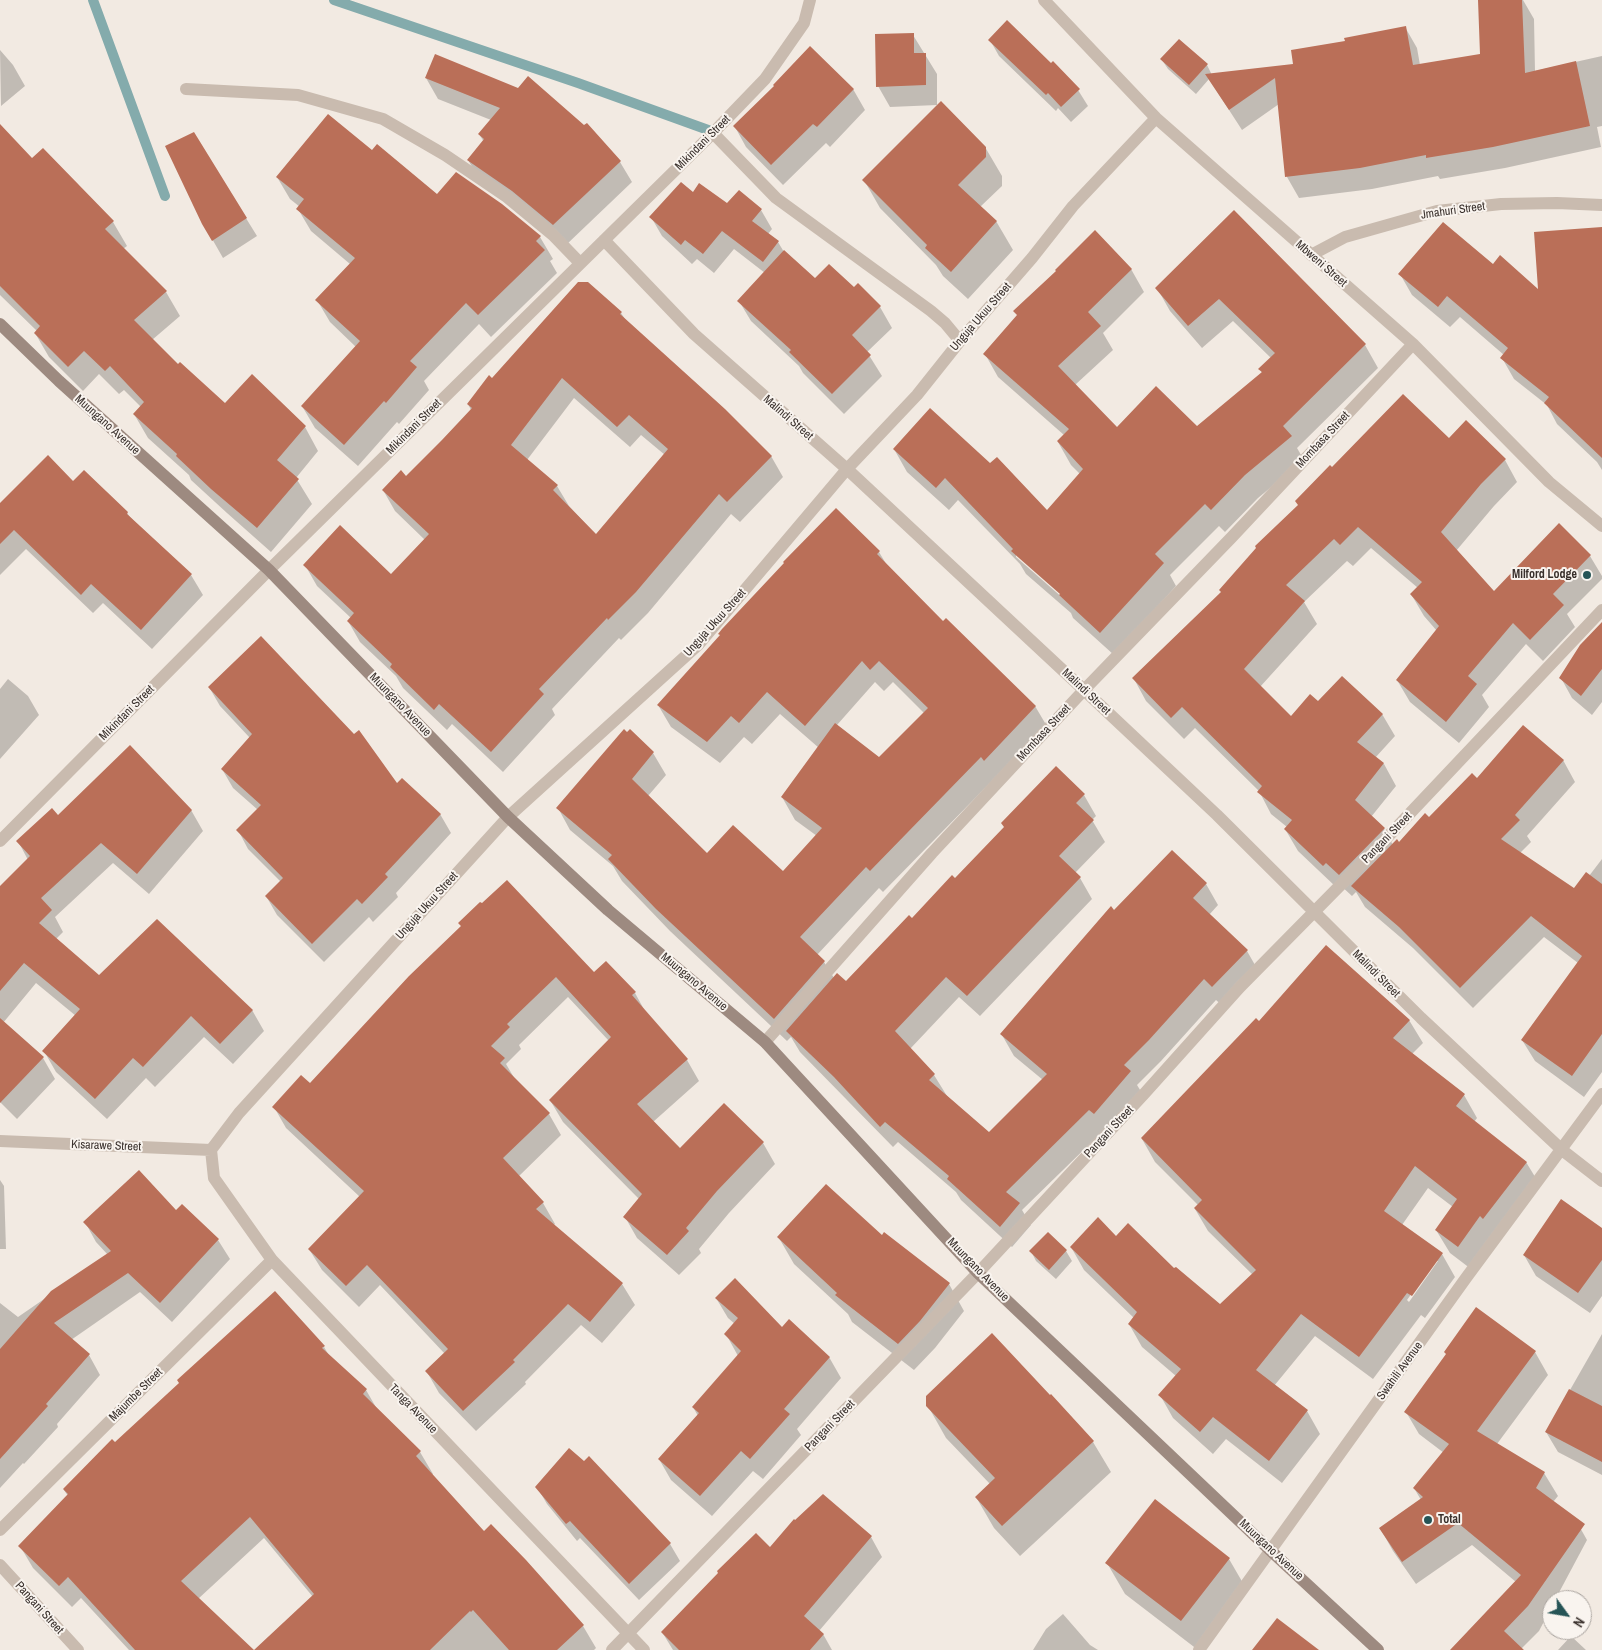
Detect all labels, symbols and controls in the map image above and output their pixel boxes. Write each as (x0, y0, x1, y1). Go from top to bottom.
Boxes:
street label: Mikindani Street (672, 112, 734, 174)
street label: Jmahuri Street (1420, 199, 1486, 223)
street label: Mbweni Street (1292, 238, 1350, 290)
street label: Unguja Ukuu Street (947, 280, 1015, 354)
street label: Muungano Avenue (72, 392, 142, 458)
street label: Malindi Street (760, 392, 816, 444)
street label: Mikindani Street (383, 396, 445, 458)
street label: Mombasa Street (1293, 409, 1353, 471)
place label: Milford Lodge (1512, 568, 1577, 582)
marker: Milford Lodge (1581, 569, 1593, 581)
street label: Unguja Ukuu Street (681, 586, 749, 660)
street label: Malindi Street (1059, 666, 1113, 718)
street label: Muungano Avenue (366, 670, 434, 740)
street label: Mikindani Street (96, 682, 158, 744)
street label: Mombasa Street (1014, 702, 1074, 764)
street label: Pangani Street (1359, 809, 1415, 867)
street label: Unguja Ukuu Street (393, 869, 461, 943)
street label: Malindi Street (1349, 947, 1403, 1001)
street label: Muungano Avenue (658, 950, 730, 1014)
street label: Pangani Street (1081, 1103, 1137, 1161)
street label: Kisarawe Street (71, 1138, 141, 1154)
street label: Muungano Avenue (944, 1235, 1012, 1305)
street label: Swahili Avenue (1374, 1339, 1426, 1403)
street label: Majumbe Street (106, 1365, 166, 1425)
street label: Tanga Avenue (386, 1381, 440, 1437)
street label: Pangani Street (802, 1397, 858, 1455)
place label: Total (1438, 1513, 1461, 1527)
marker: Total (1422, 1514, 1434, 1526)
street label: Muungano Avenue (1236, 1517, 1306, 1583)
street label: Pangani Street (12, 1579, 66, 1637)
north arrow (1542, 1590, 1592, 1640)
text: N (1569, 1614, 1589, 1631)

